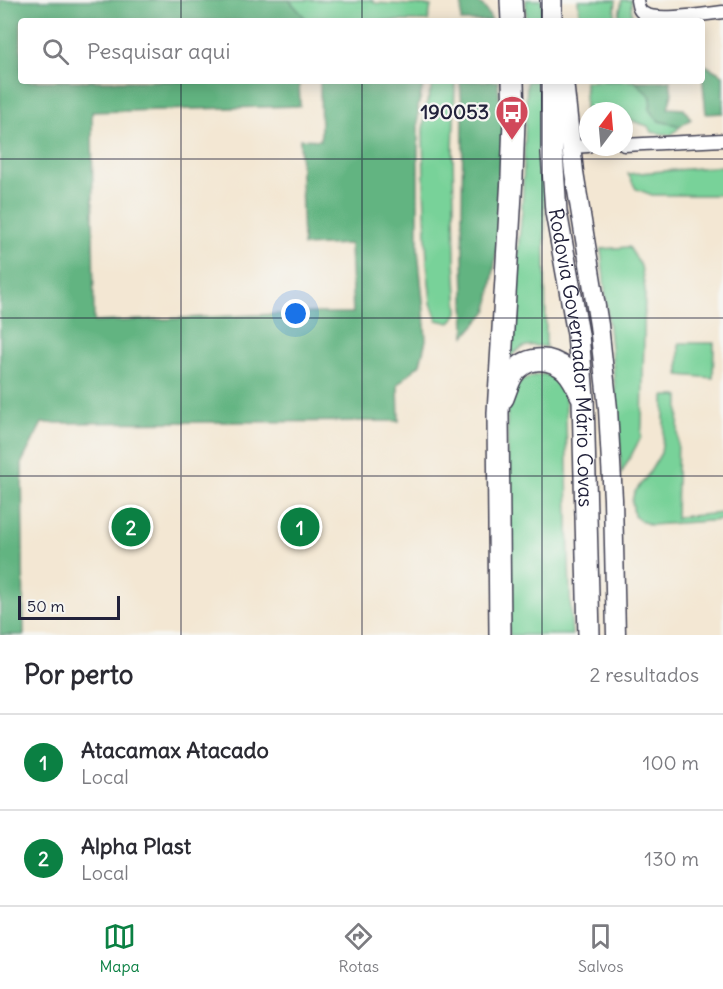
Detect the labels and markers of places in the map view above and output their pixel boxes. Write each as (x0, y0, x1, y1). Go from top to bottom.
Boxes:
bus stop icon: 190053 (494, 94, 530, 141)
place label: 190053 (420, 99, 489, 124)
pin: 2 (112, 504, 150, 550)
pin: 1 (280, 504, 320, 550)

